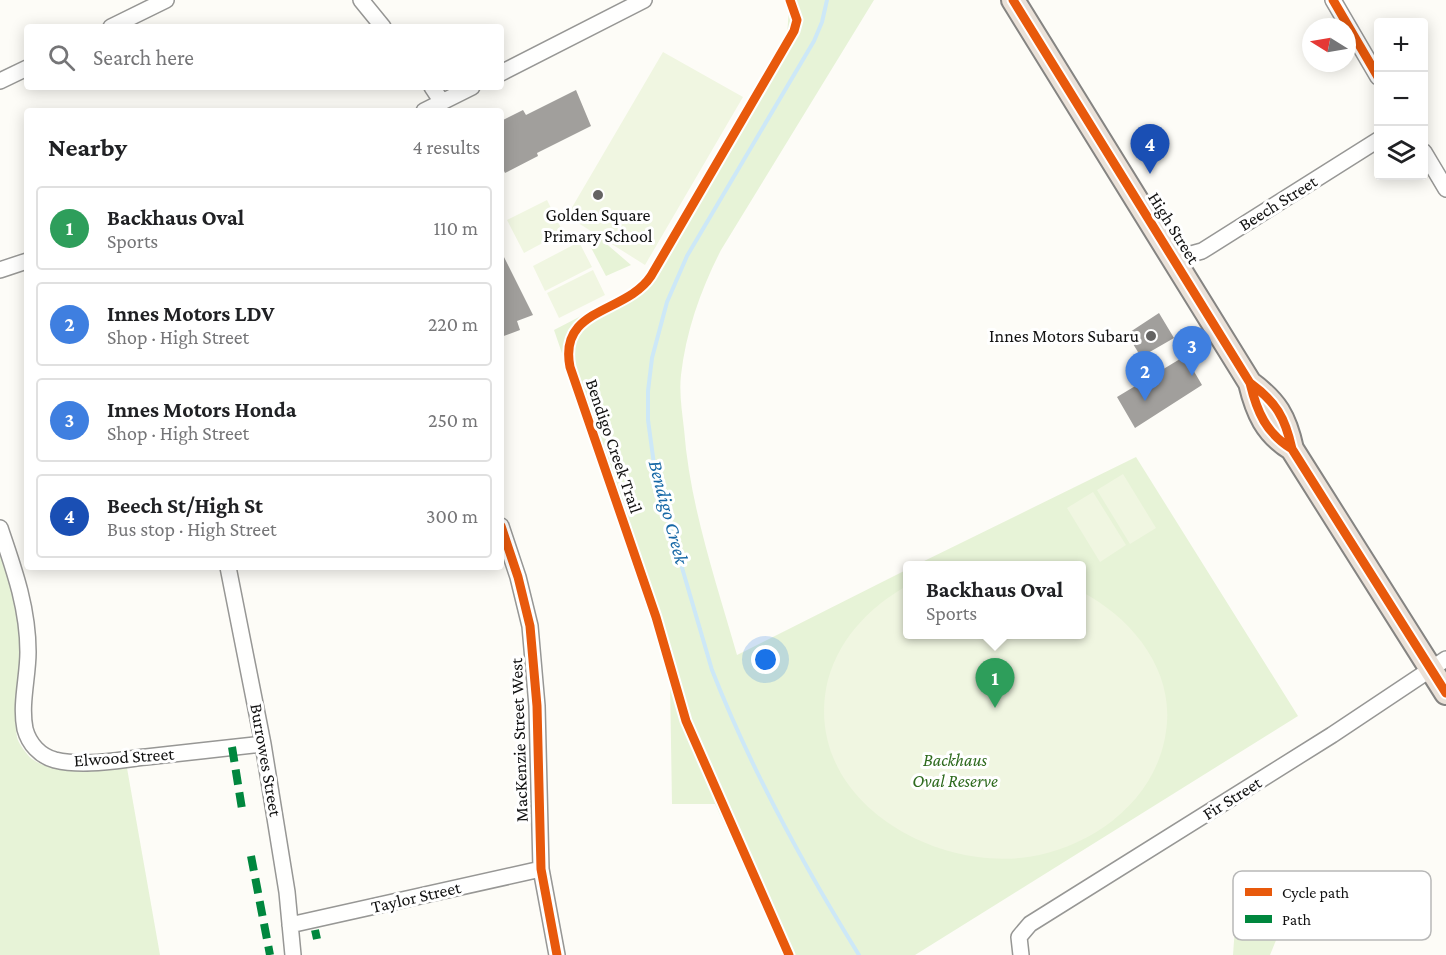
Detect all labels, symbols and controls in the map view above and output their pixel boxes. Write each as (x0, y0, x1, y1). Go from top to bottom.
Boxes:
north arrow (1302, 18, 1356, 72)
map controls (1374, 18, 1428, 180)
button: + (1374, 18, 1428, 72)
search box (24, 24, 504, 90)
icon: search (45, 41, 78, 74)
text: Search here (93, 45, 194, 70)
button: − (1374, 72, 1428, 126)
pin: 4 (1130, 124, 1170, 174)
button: layers (1374, 126, 1428, 180)
text: Nearby (48, 133, 127, 162)
text: 4 results (413, 136, 480, 158)
street label: Beech Street (1235, 171, 1322, 235)
marker: Golden Square Primary School (591, 188, 605, 202)
street label: High Street (1144, 189, 1204, 268)
text: Backhaus Oval (107, 205, 244, 230)
place label: Golden Square Primary School (543, 205, 653, 246)
text: 1 (66, 217, 73, 239)
text: 110 m (434, 217, 478, 239)
text: Sports (107, 230, 158, 252)
text: Innes Motors LDV (107, 301, 274, 326)
text: 2 (64, 313, 75, 335)
text: 220 m (428, 313, 478, 335)
text: Shop · High Street (107, 326, 249, 348)
place label: Innes Motors Subaru (989, 326, 1139, 346)
pin: 3 (1172, 326, 1212, 376)
marker: Innes Motors Subaru (1144, 329, 1158, 343)
pin: 2 (1126, 352, 1164, 401)
street label: Bendigo Creek Trail (582, 376, 646, 516)
text: Innes Motors Honda (107, 397, 296, 422)
text: 3 (65, 409, 74, 431)
text: 250 m (428, 409, 478, 431)
text: Shop · High Street (107, 422, 249, 444)
water label: Bendigo Creek (644, 458, 694, 568)
text: Beech St/High St (107, 493, 263, 518)
text: 4 (64, 505, 75, 527)
text: 300 m (426, 505, 478, 527)
text: Bus stop · High Street (107, 518, 277, 540)
popup (903, 561, 1086, 639)
text: Backhaus Oval (926, 577, 1063, 602)
text: Sports (926, 602, 977, 624)
your location (751, 645, 780, 674)
street label: MacKenzie Street West (506, 657, 532, 822)
pin: 1 (976, 658, 1014, 708)
street label: Burrowes Street (246, 702, 286, 819)
street label: Elwood Street (73, 743, 176, 770)
park label: Backhaus Oval Reserve (912, 750, 998, 791)
street label: Fir Street (1199, 772, 1266, 824)
legend (1233, 871, 1431, 940)
street label: Taylor Street (369, 877, 464, 917)
text: Cycle path (1282, 884, 1349, 902)
text: Path (1282, 911, 1312, 928)

